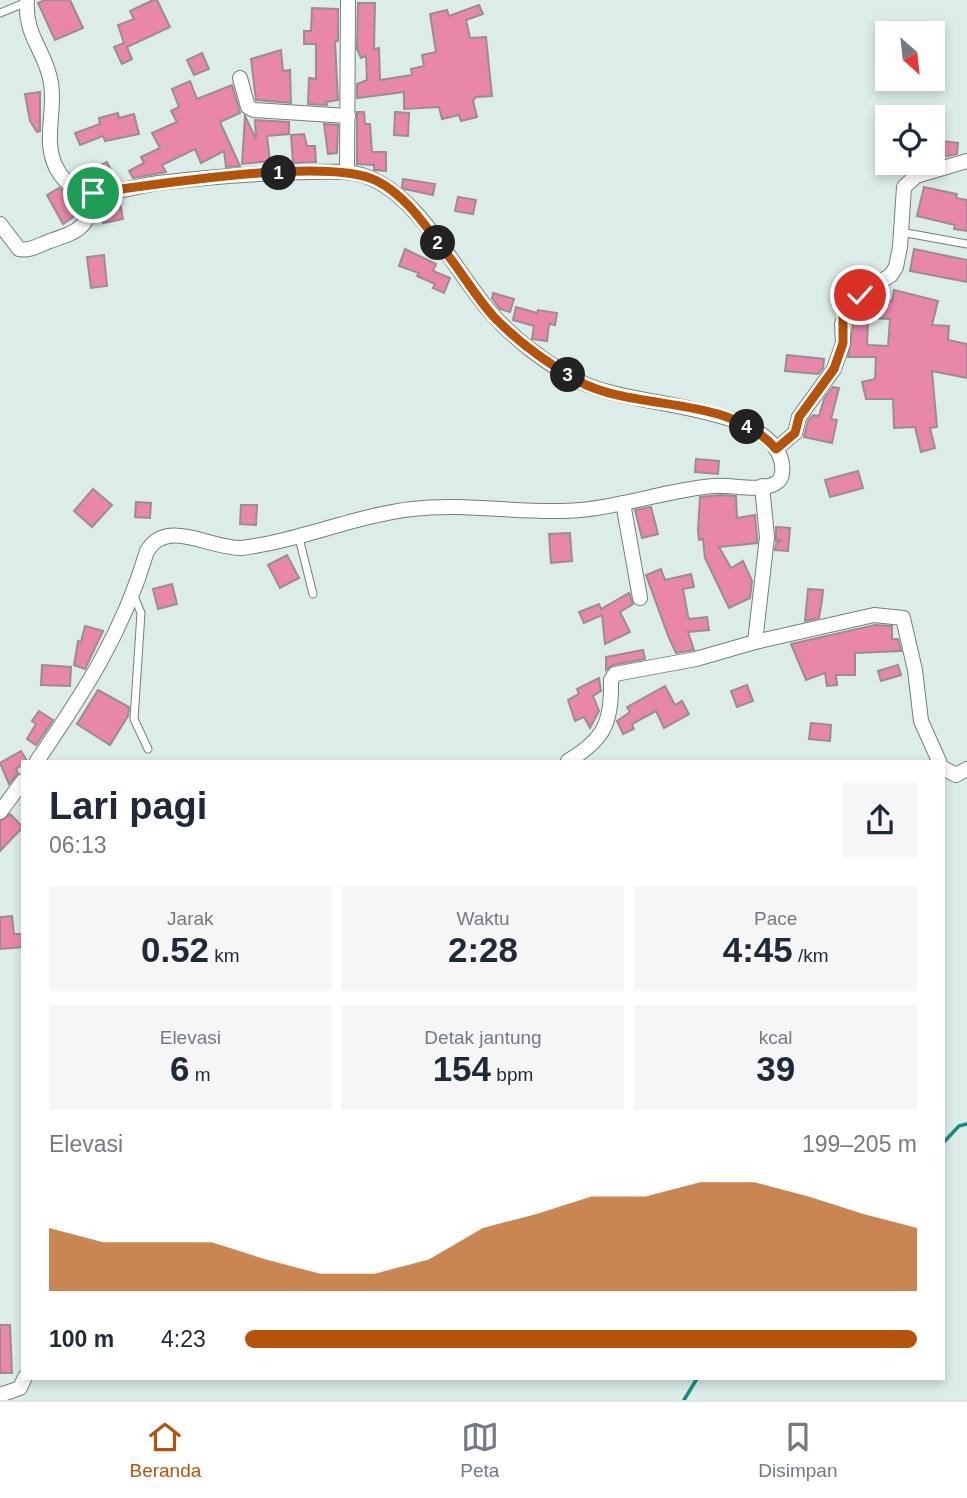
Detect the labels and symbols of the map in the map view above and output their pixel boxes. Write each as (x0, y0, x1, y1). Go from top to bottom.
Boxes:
north arrow (875, 21, 945, 91)
pin: 1 (262, 156, 296, 190)
pin (63, 163, 123, 223)
pin: 2 (420, 226, 456, 260)
pin (830, 265, 890, 325)
pin: 3 (550, 358, 586, 392)
pin: 4 (730, 410, 764, 444)

